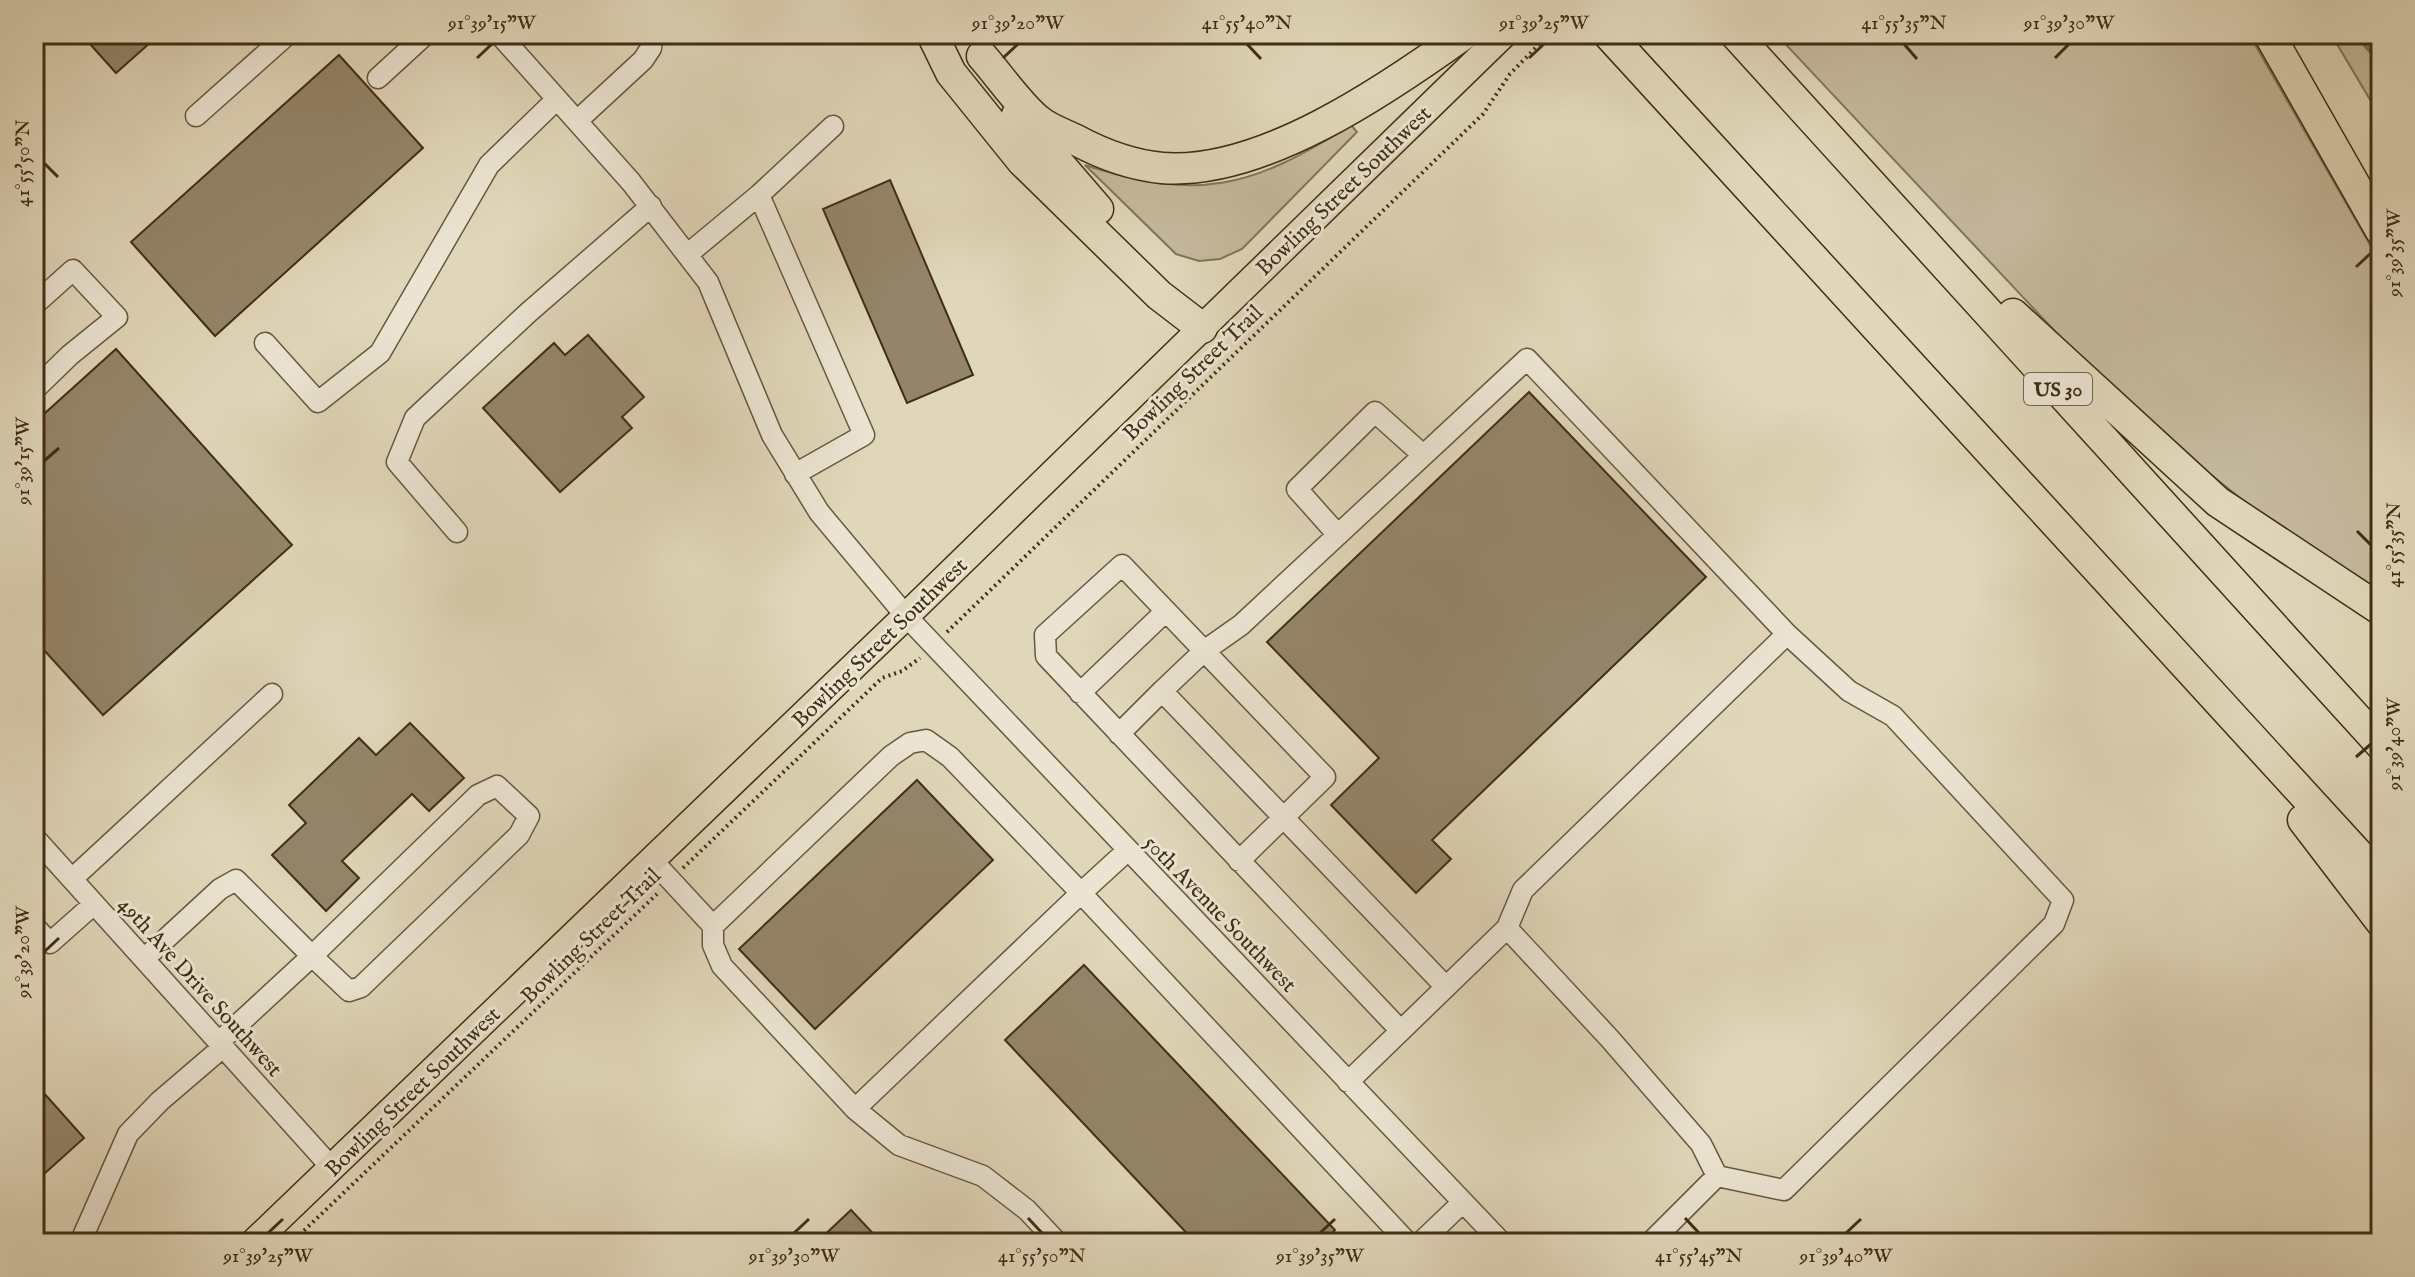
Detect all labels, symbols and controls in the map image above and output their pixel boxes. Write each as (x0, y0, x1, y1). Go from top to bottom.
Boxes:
text: 91°39'15"W (447, 11, 537, 36)
text: 91°39'20"W (971, 11, 1065, 36)
text: 41°55'40"N (1202, 11, 1292, 36)
text: 91°39'25"W (1498, 11, 1590, 36)
text: 41°55'35"N (1861, 11, 1947, 36)
text: 91°39'30"W (2023, 11, 2115, 36)
street label: Bowling Street Southwest (1251, 100, 1438, 283)
text: 41°55'50"N (11, 119, 36, 207)
text: 91°39'35"W (2382, 208, 2407, 298)
street label: Bowling Street Trail (1117, 299, 1269, 447)
road number: US 30 (2024, 373, 2092, 405)
text: 91°39'15"W (11, 416, 36, 506)
text: 41°55'35"N (2382, 502, 2407, 588)
street label: Bowling Street Southwest (787, 552, 974, 735)
text: 91°39'40"W (2382, 697, 2407, 791)
street label: 50th Avenue Southwest (1137, 830, 1302, 999)
street label: Bowling Street Trail (515, 862, 667, 1010)
street label: 49th Ave Drive Southwest (111, 892, 288, 1083)
text: 91°39'20"W (11, 905, 36, 999)
street label: Bowling Street Southwest (320, 1001, 507, 1184)
text: 91°39'25"W (222, 1244, 314, 1269)
text: 91°39'30"W (748, 1244, 840, 1269)
text: 41°55'50"N (998, 1244, 1086, 1269)
text: 91°39'35"W (1275, 1244, 1365, 1269)
text: 41°55'45"N (1655, 1244, 1743, 1269)
text: 91°39'40"W (1799, 1244, 1893, 1269)

